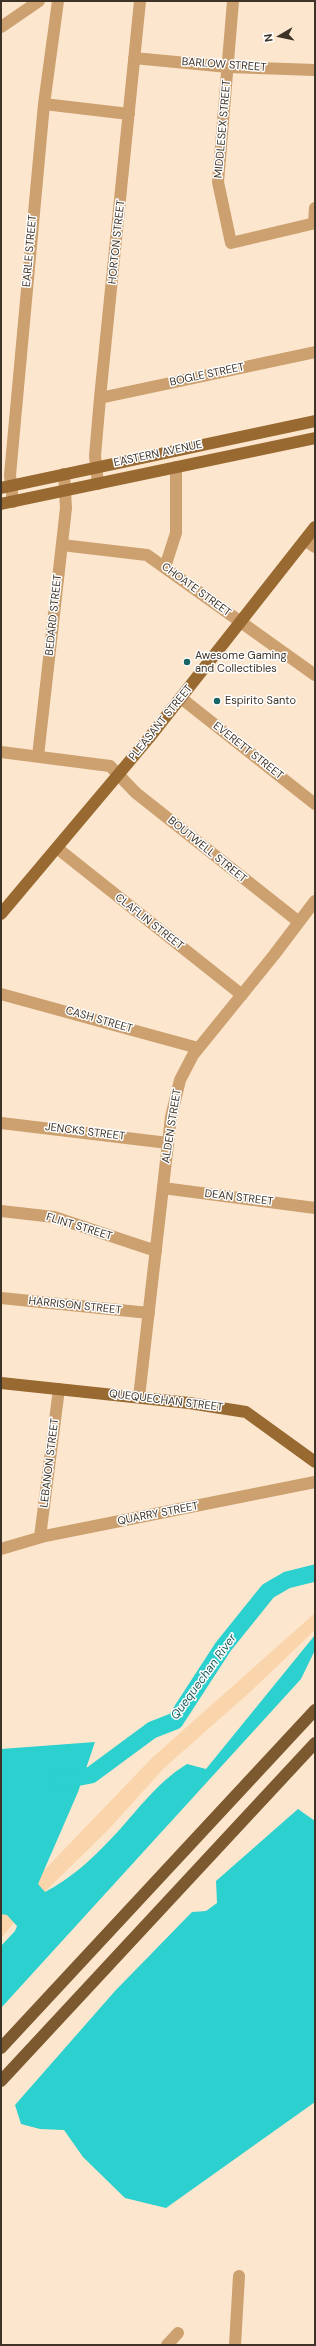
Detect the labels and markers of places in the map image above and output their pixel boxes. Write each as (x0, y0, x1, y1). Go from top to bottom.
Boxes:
place label: Awesome Gaming and Collectibles (195, 649, 287, 675)
marker: Awesome Gaming and Collectibles (182, 657, 192, 667)
place label: Espirito Santo (225, 694, 296, 708)
marker: Espirito Santo (212, 696, 222, 706)

